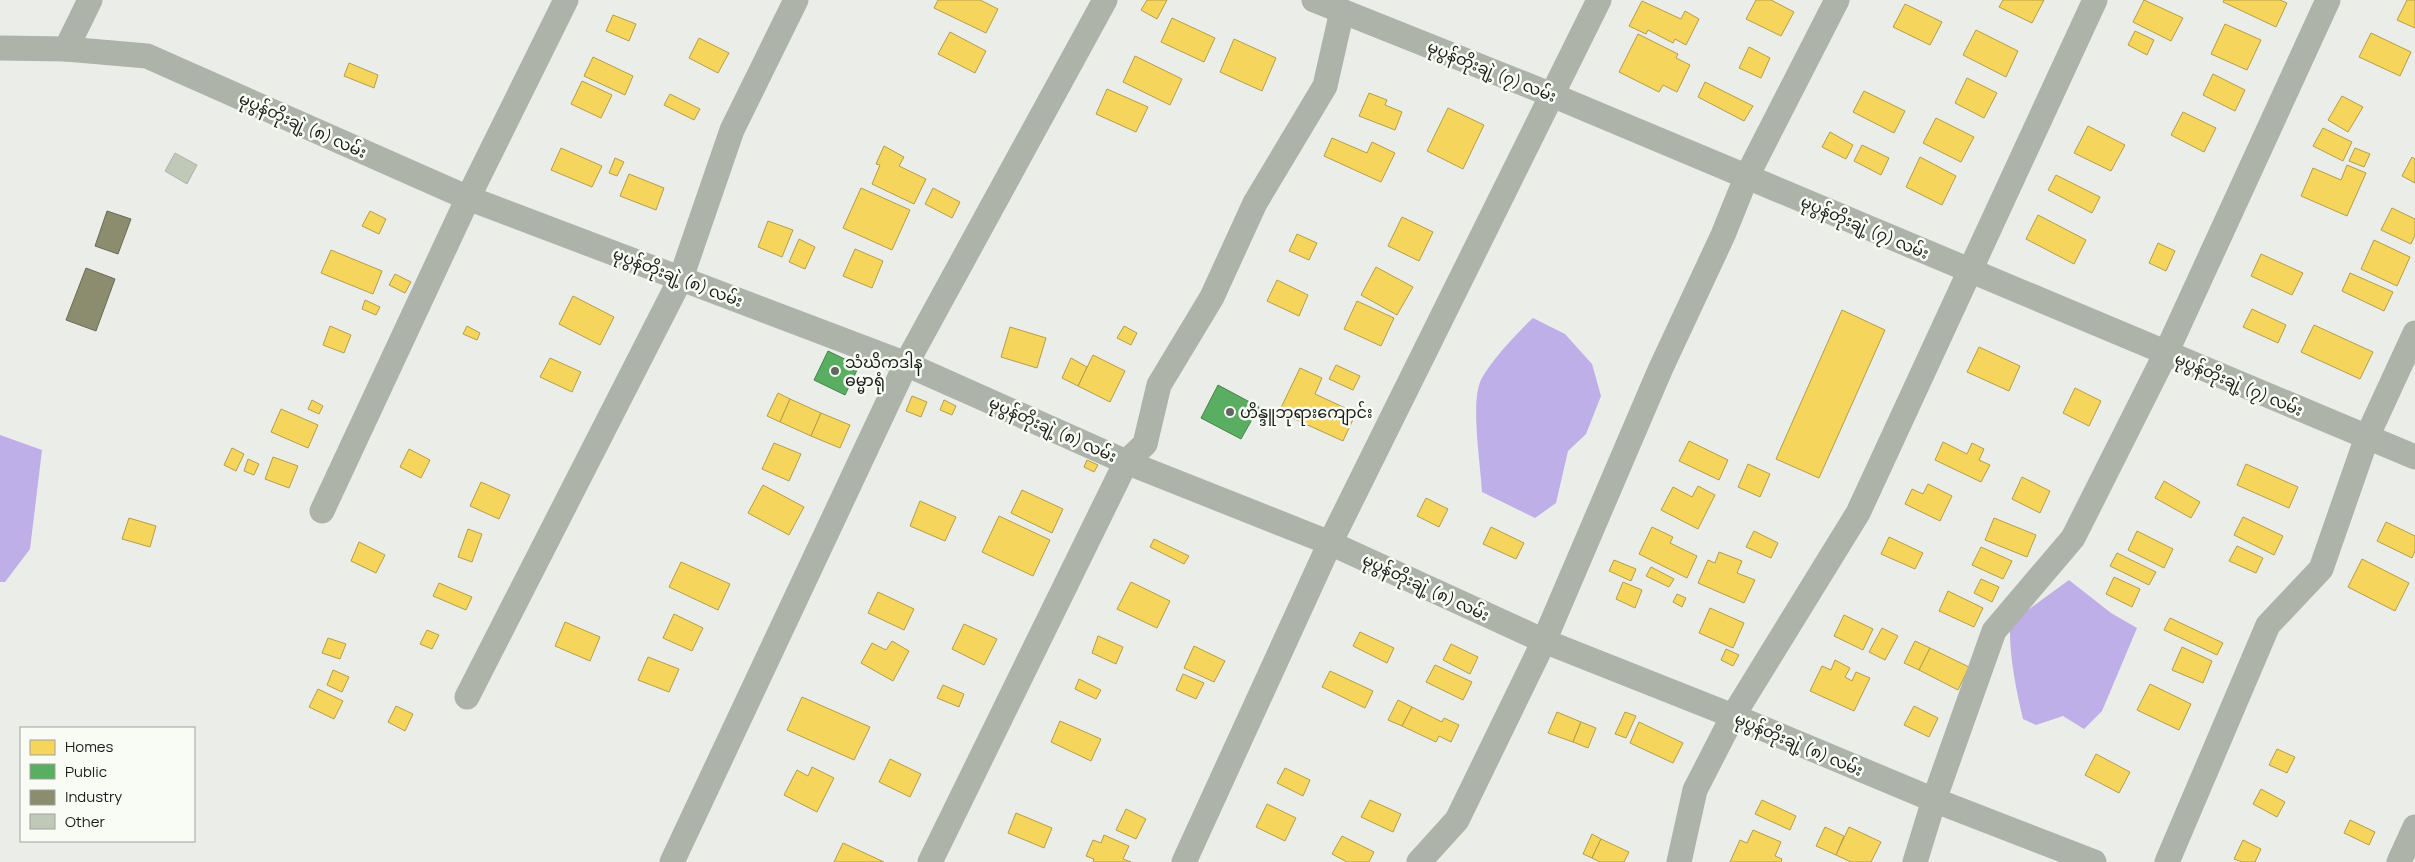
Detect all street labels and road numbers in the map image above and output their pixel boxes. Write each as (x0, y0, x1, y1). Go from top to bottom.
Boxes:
street label: မုပွန်တိုးချဲ့ (၇) လမ်း (1423, 35, 1560, 111)
street label: မုပွန်တိုးချဲ့ (၈) လမ်း (234, 87, 370, 167)
street label: မုပွန်တိုးချဲ့ (၇) လမ်း (1796, 190, 1932, 268)
street label: မုပွန်တိုးချဲ့ (၈) လမ်း (609, 242, 746, 316)
street label: မုပွန်တိုးချဲ့ (၇) လမ်း (2170, 347, 2306, 425)
street label: မုပွန်တိုးချဲ့ (၈) လမ်း (984, 391, 1120, 471)
street label: မုပွန်တိုးချဲ့ (၈) လမ်း (1357, 548, 1493, 630)
street label: မုပွန်တိုးချဲ့ (၈) လမ်း (1730, 707, 1866, 785)

